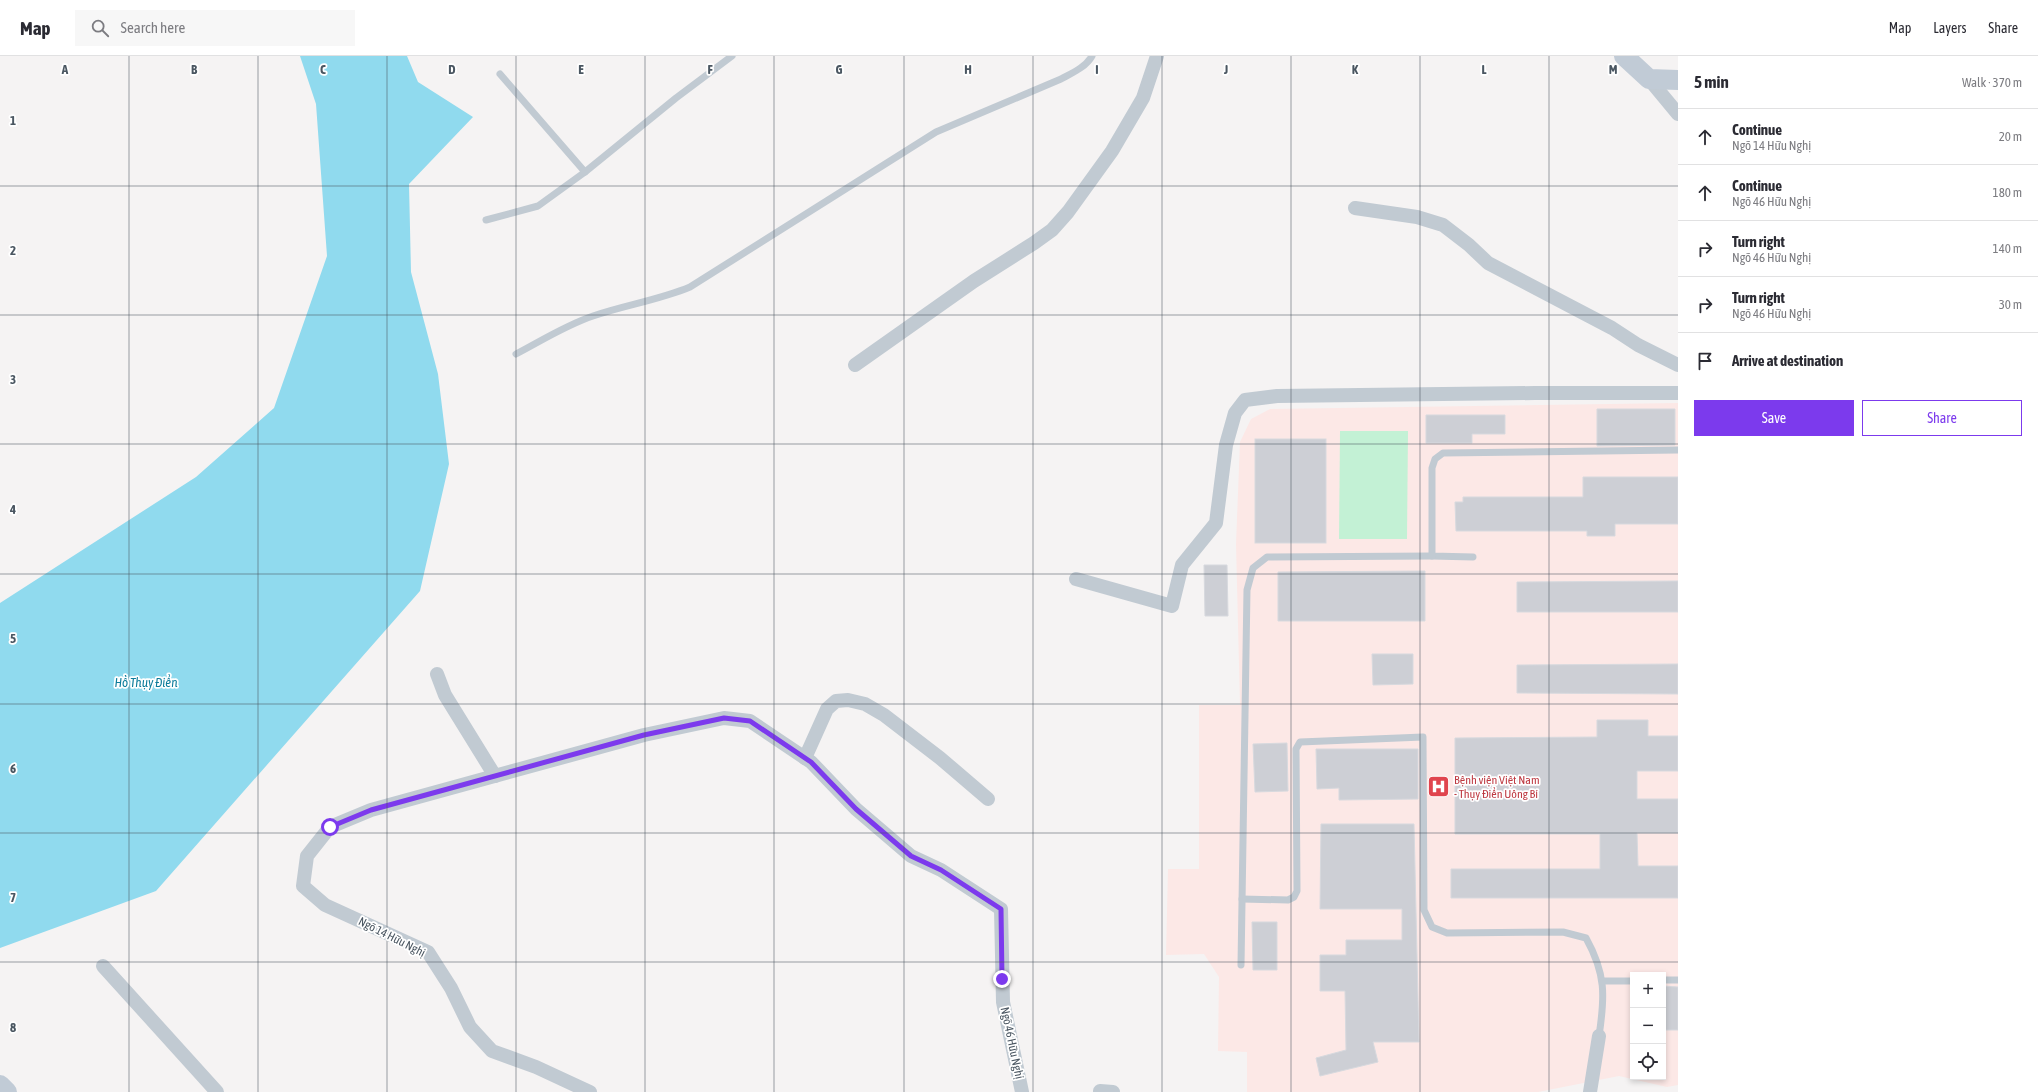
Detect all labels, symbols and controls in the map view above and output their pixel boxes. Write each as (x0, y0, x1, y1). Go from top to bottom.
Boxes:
search box (75, 10, 355, 46)
text: Map (20, 17, 51, 39)
icon: search (89, 17, 111, 39)
text: Search here (121, 19, 185, 36)
text: Map (1889, 20, 1911, 36)
text: Layers (1933, 20, 1966, 36)
text: Share (1988, 20, 2018, 36)
text: A (61, 62, 69, 77)
text: B (191, 62, 198, 77)
text: C (320, 62, 326, 77)
text: D (448, 62, 456, 77)
text: E (578, 62, 584, 77)
text: F (707, 62, 713, 77)
text: G (836, 62, 843, 77)
text: H (964, 62, 972, 77)
text: I (1095, 62, 1099, 77)
text: J (1223, 62, 1228, 77)
text: K (1352, 62, 1359, 77)
text: L (1481, 62, 1487, 77)
text: M (1609, 62, 1618, 77)
text: 5 min (1694, 72, 1729, 92)
text: Walk · 370 m (1962, 75, 2022, 90)
text: 1 (10, 113, 16, 128)
text: Continue (1732, 121, 1782, 138)
icon: ahead (1694, 126, 1716, 148)
text: 20 m (1999, 129, 2022, 144)
text: Ngõ 14 Hữu Nghị (1732, 138, 1811, 153)
text: Continue (1732, 177, 1782, 194)
icon: ahead (1694, 182, 1716, 204)
text: 180 m (1993, 185, 2022, 200)
text: Ngõ 46 Hữu Nghị (1732, 194, 1811, 209)
text: Turn right (1732, 233, 1785, 250)
icon: right (1694, 238, 1716, 260)
text: 140 m (1993, 241, 2022, 256)
text: 2 (10, 243, 16, 258)
text: Ngõ 46 Hữu Nghị (1732, 250, 1811, 265)
text: Turn right (1732, 289, 1785, 306)
icon: right (1694, 294, 1716, 316)
text: 30 m (1999, 297, 2022, 312)
text: Ngõ 46 Hữu Nghị (1732, 306, 1811, 321)
icon: arrive (1694, 350, 1716, 372)
text: Arrive at destination (1732, 352, 1843, 369)
text: 3 (10, 372, 16, 387)
button: Save (1694, 400, 1854, 436)
button: Share (1862, 400, 2022, 436)
text: 4 (9, 502, 16, 517)
text: 5 (10, 631, 16, 646)
water label: Hồ Thụy Điển (114, 674, 178, 690)
text: 6 (10, 761, 16, 776)
place label: Bệnh viện Việt Nam - Thụy Điển Uông Bí (1454, 773, 1540, 801)
hospital icon: Bệnh viện Việt Nam - Thụy Điển Uông Bí (1426, 774, 1452, 800)
route start (321, 818, 339, 836)
text: 7 (10, 890, 16, 905)
street label: Ngõ 14 Hữu Nghị (356, 914, 428, 960)
route end (993, 970, 1011, 988)
map controls (1630, 972, 1666, 1080)
button: + (1630, 972, 1666, 1008)
street label: Ngõ 46 Hữu Nghị (998, 1006, 1026, 1080)
button: − (1630, 1008, 1666, 1044)
text: 8 (10, 1020, 16, 1035)
button: locate (1630, 1044, 1666, 1080)

